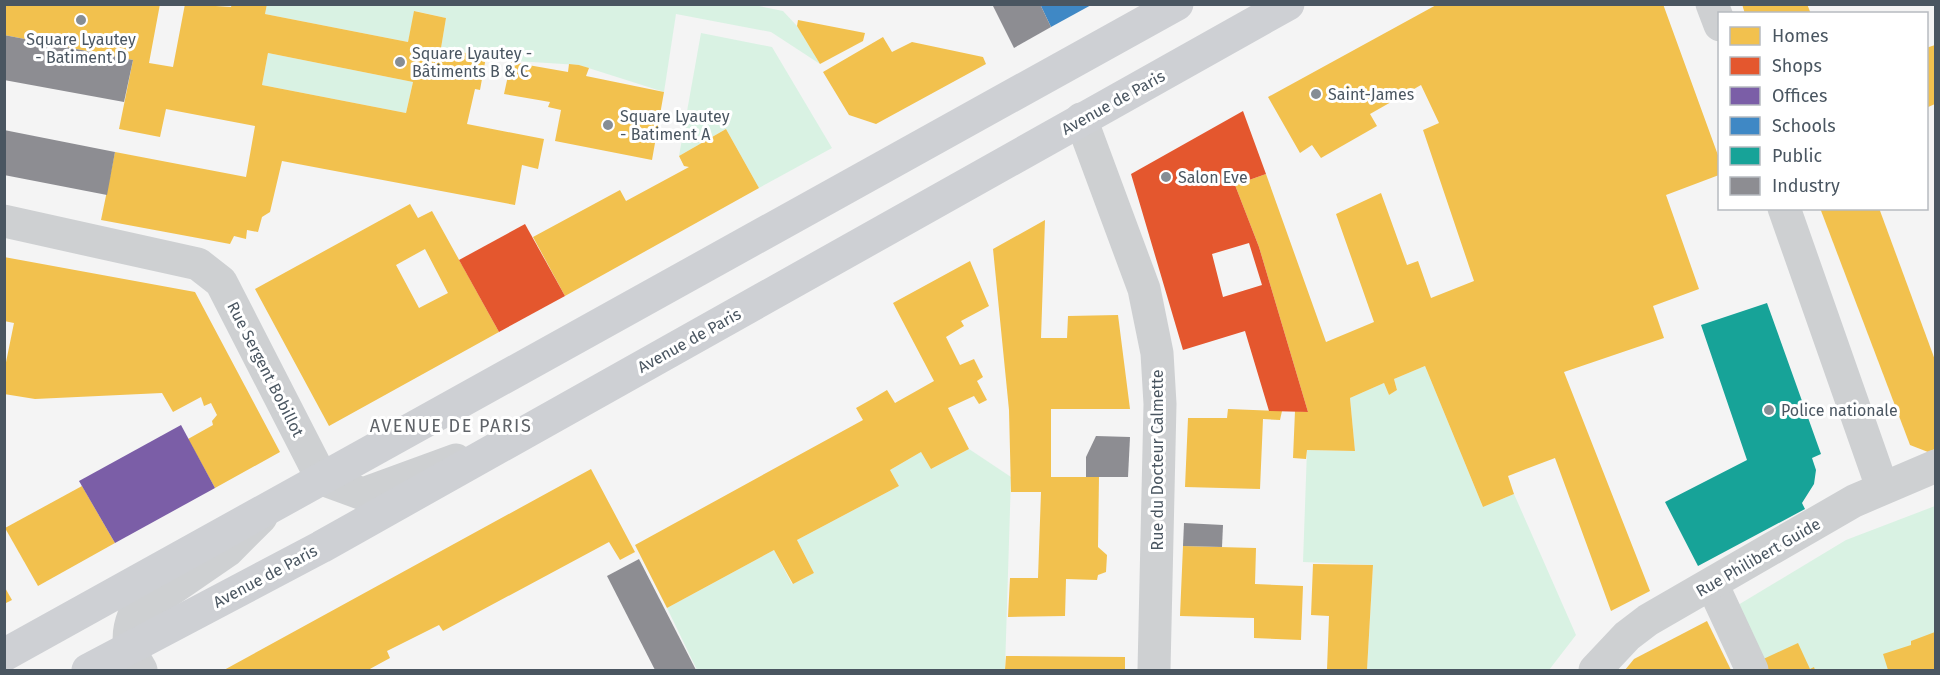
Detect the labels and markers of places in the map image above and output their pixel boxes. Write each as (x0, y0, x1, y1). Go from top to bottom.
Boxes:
marker: Square Lyautey - Batiment D (74, 13, 88, 27)
place label: Square Lyautey - Batiment D (26, 30, 136, 67)
place label: Square Lyautey - Bâtiments B & C (412, 44, 532, 81)
marker: Square Lyautey - Bâtiments B & C (393, 55, 407, 69)
place label: Saint-James (1328, 85, 1414, 104)
marker: Saint-James (1309, 87, 1323, 101)
place label: Square Lyautey - Batiment A (620, 107, 730, 144)
marker: Square Lyautey - Batiment A (601, 118, 615, 132)
place label: Salon Eve (1178, 168, 1248, 187)
marker: Salon Eve (1159, 170, 1173, 184)
place label: Police nationale (1781, 401, 1898, 420)
marker: Police nationale (1762, 403, 1776, 417)

